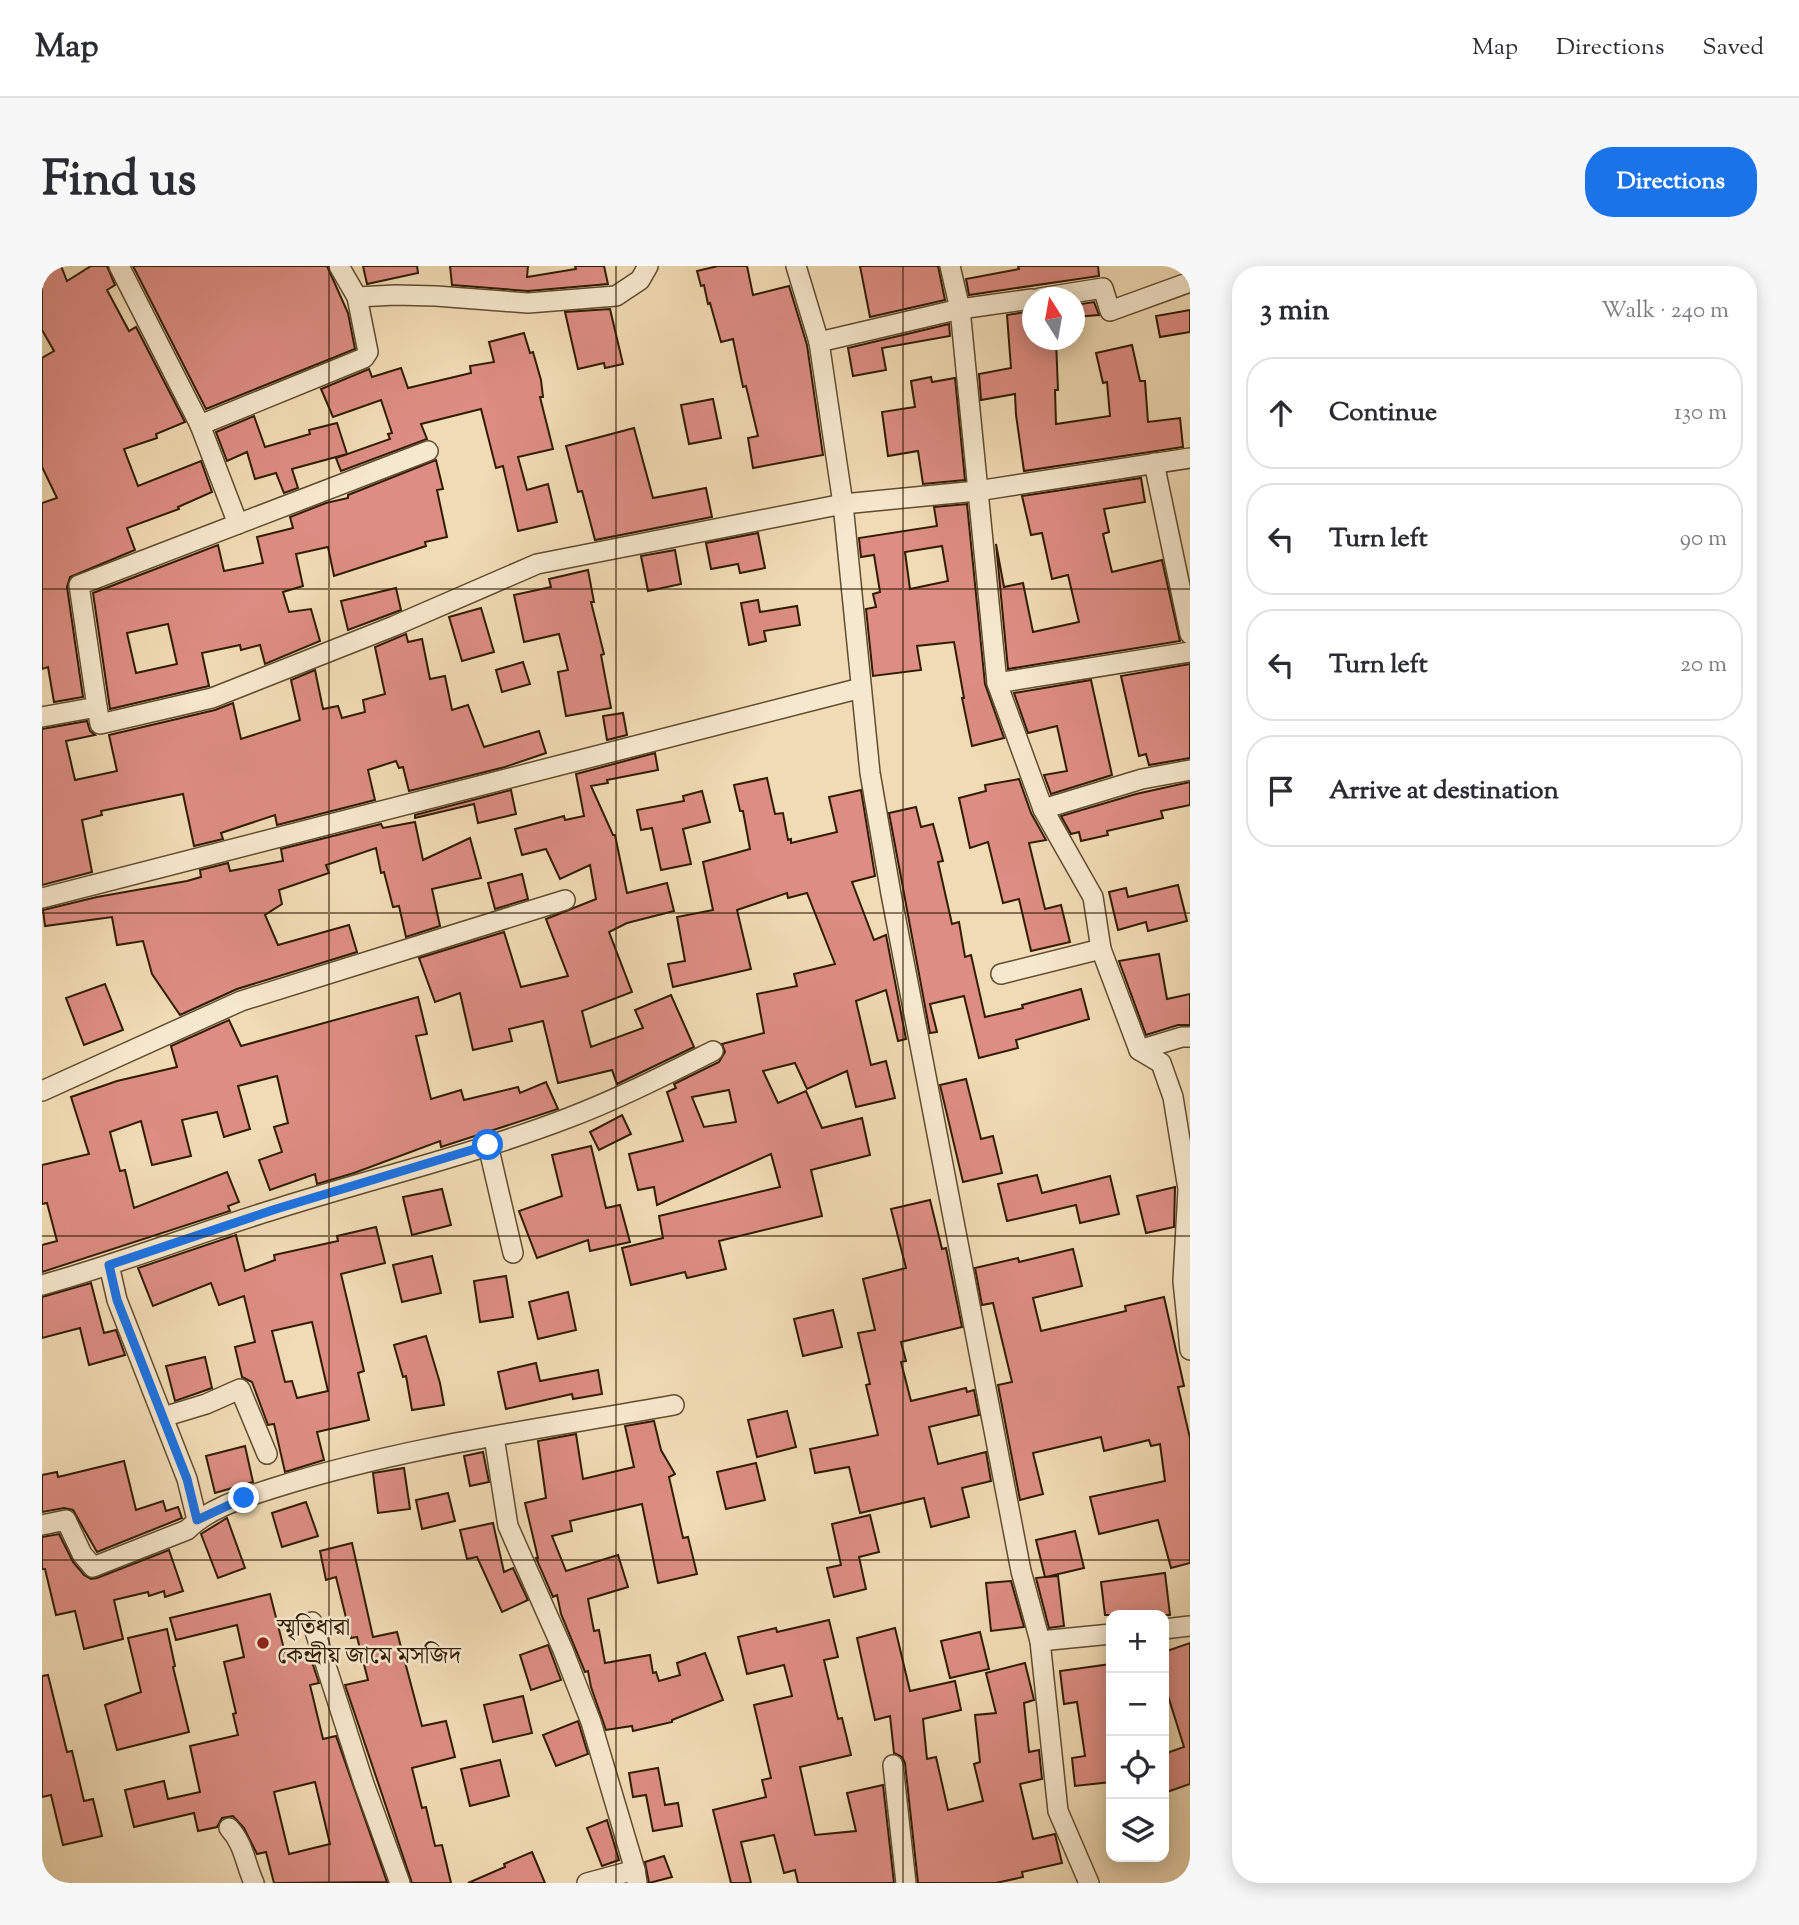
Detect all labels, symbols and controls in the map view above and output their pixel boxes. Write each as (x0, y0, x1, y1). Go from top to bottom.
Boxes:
text: Map (35, 24, 99, 72)
text: Map (1472, 31, 1518, 65)
text: Directions (1556, 31, 1664, 65)
text: Saved (1702, 31, 1764, 65)
text: Find us (42, 147, 196, 217)
button: Directions (1585, 147, 1757, 217)
north arrow (1022, 287, 1085, 350)
text: 3 min (1260, 290, 1330, 333)
text: Walk · 240 m (1601, 295, 1729, 328)
icon: ahead (1262, 394, 1300, 432)
text: Continue (1329, 395, 1437, 432)
text: 130 m (1674, 397, 1727, 430)
icon: left (1262, 520, 1300, 558)
text: Turn left (1329, 521, 1428, 558)
text: 90 m (1680, 523, 1727, 556)
icon: left (1262, 646, 1300, 684)
text: Turn left (1329, 647, 1428, 684)
text: 20 m (1680, 649, 1727, 682)
icon: arrive (1262, 772, 1300, 810)
text: Arrive at destination (1329, 773, 1559, 810)
route start (472, 1129, 503, 1160)
route end (228, 1482, 259, 1513)
map controls (1106, 1610, 1169, 1862)
button: + (1106, 1610, 1169, 1673)
place label: স্মৃতিধারা কেন্দ্রীয় জামে মসজিদ (276, 1612, 462, 1674)
marker: স্মৃতিধারা কেন্দ্রীয় জামে মসজিদ (255, 1635, 271, 1651)
button: − (1106, 1673, 1169, 1736)
button: locate (1106, 1736, 1169, 1799)
button: layers (1106, 1799, 1169, 1862)

